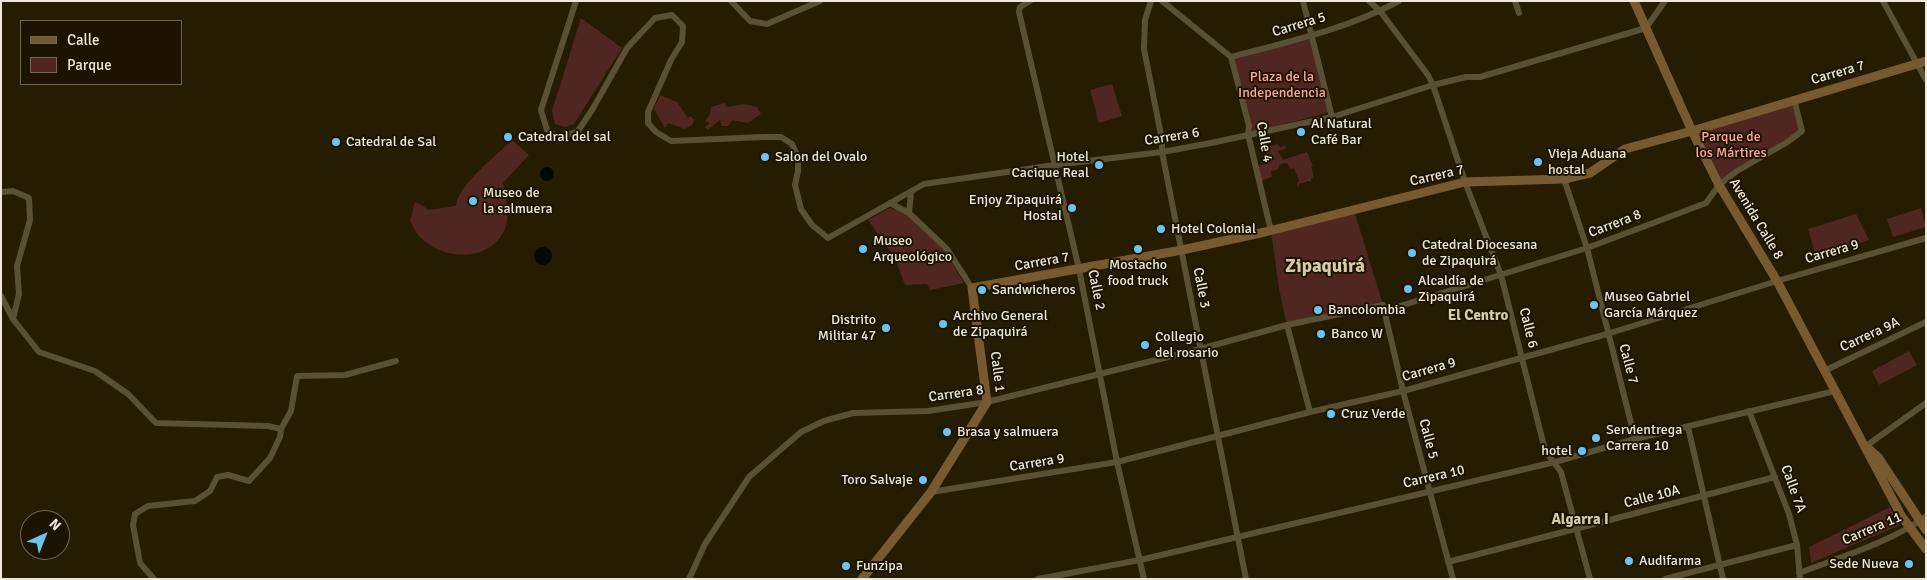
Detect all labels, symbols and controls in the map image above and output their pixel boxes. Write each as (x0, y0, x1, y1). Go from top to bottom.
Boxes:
street label: Carrera 5 (1270, 9, 1328, 41)
legend (20, 20, 182, 85)
text: Calle (67, 31, 100, 49)
text: Parque (67, 56, 112, 74)
street label: Carrera 7 (1809, 57, 1867, 89)
park label: Plaza de la Independencia (1238, 69, 1326, 102)
place label: Al Natural Café Bar (1311, 116, 1372, 148)
street label: Calle 4 (1252, 120, 1276, 164)
street label: Carrera 6 (1143, 124, 1201, 150)
marker: Al Natural Café Bar (1295, 126, 1307, 138)
place label: Catedral del sal (518, 129, 611, 145)
park label: Parque de los Mártires (1695, 129, 1767, 162)
marker: Catedral del sal (502, 131, 514, 143)
place label: Catedral de Sal (346, 134, 436, 150)
marker: Catedral de Sal (330, 136, 342, 148)
place label: Vieja Aduana hostal (1548, 146, 1626, 178)
place label: Salon del Ovalo (775, 149, 867, 165)
place label: Hotel Cacique Real (1012, 149, 1089, 182)
marker: Salon del Ovalo (759, 151, 771, 163)
marker: Vieja Aduana hostal (1532, 156, 1544, 168)
marker: Hotel Cacique Real (1093, 159, 1105, 171)
street label: Carrera 7 (1408, 162, 1466, 190)
street label: Avenida Calle 8 (1725, 175, 1787, 263)
place label: Museo de la salmuera (483, 185, 553, 218)
place label: Enjoy Zipaquirá Hostal (969, 192, 1062, 224)
marker: Museo de la salmuera (467, 195, 479, 207)
marker: Enjoy Zipaquirá Hostal (1066, 202, 1078, 214)
street label: Carrera 8 (1586, 206, 1644, 242)
place label: Hotel Colonial (1171, 221, 1256, 237)
marker: Hotel Colonial (1155, 223, 1167, 235)
place label: Museo Arqueológico (873, 233, 952, 266)
street label: Carrera 9 (1803, 236, 1861, 268)
place label: Catedral Diocesana de Zipaquirá (1422, 237, 1537, 270)
marker: Museo Arqueológico (857, 243, 869, 255)
marker: Mostacho food truck (1132, 243, 1144, 255)
marker: Catedral Diocesana de Zipaquirá (1406, 247, 1418, 259)
street label: Carrera 7 (1013, 249, 1071, 275)
district label: Zipaquirá (1285, 256, 1365, 278)
place label: Mostacho food truck (1108, 257, 1168, 290)
street label: Calle 3 (1189, 266, 1213, 310)
street label: Calle 2 (1084, 268, 1108, 312)
place label: Alcaldía de Zipaquirá (1418, 273, 1484, 306)
place label: Sandwicheros (992, 282, 1076, 298)
marker: Alcaldía de Zipaquirá (1402, 283, 1414, 295)
marker: Sandwicheros (976, 284, 988, 296)
place label: Museo Gabriel García Márquez (1604, 289, 1697, 322)
marker: Museo Gabriel García Márquez (1588, 299, 1600, 311)
place label: Bancolombia (1328, 302, 1406, 318)
marker: Bancolombia (1312, 304, 1324, 316)
street label: Calle 6 (1515, 306, 1541, 350)
district label: El Centro (1448, 307, 1508, 325)
place label: Archivo General de Zipaquirá (953, 308, 1048, 341)
place label: Distrito Militar 47 (818, 312, 876, 344)
street label: Carrera 9A (1838, 314, 1902, 356)
marker: Archivo General de Zipaquirá (937, 318, 949, 330)
marker: Distrito Militar 47 (880, 322, 892, 334)
place label: Banco W (1331, 326, 1383, 342)
marker: Banco W (1315, 328, 1327, 340)
place label: Collegio del rosario (1155, 329, 1218, 362)
marker: Collegio del rosario (1139, 339, 1151, 351)
street label: Calle 7 (1615, 342, 1641, 386)
street label: Calle 1 (986, 351, 1008, 393)
street label: Carrera 9 (1400, 354, 1458, 386)
street label: Carrera 8 (927, 382, 985, 406)
place label: Cruz Verde (1341, 406, 1405, 422)
marker: Cruz Verde (1325, 408, 1337, 420)
street label: Calle 5 (1415, 417, 1441, 461)
place label: Servientrega Carrera 10 (1606, 422, 1682, 454)
place label: Brasa y salmuera (957, 424, 1059, 440)
marker: Brasa y salmuera (941, 426, 953, 438)
marker: Servientrega Carrera 10 (1590, 432, 1602, 444)
place label: hotel (1541, 443, 1572, 459)
marker: hotel (1576, 445, 1588, 457)
street label: Carrera 9 (1008, 450, 1066, 476)
street label: Carrera 10 (1401, 462, 1467, 492)
street label: Calle 7A (1777, 463, 1809, 515)
place label: Toro Salvaje (842, 472, 913, 488)
marker: Toro Salvaje (917, 474, 929, 486)
street label: Calle 10A (1622, 482, 1682, 512)
street label: Carrera 11 (1840, 509, 1904, 549)
north arrow (20, 510, 70, 560)
district label: Algarra I (1551, 511, 1609, 529)
text: N (46, 515, 64, 534)
place label: Audifarma (1639, 553, 1701, 569)
marker: Audifarma (1623, 555, 1635, 567)
place label: Sede Nueva (1829, 556, 1899, 572)
place label: Funzipa (856, 558, 903, 574)
marker: Sede Nueva (1903, 558, 1915, 570)
marker: Funzipa (840, 560, 852, 572)

